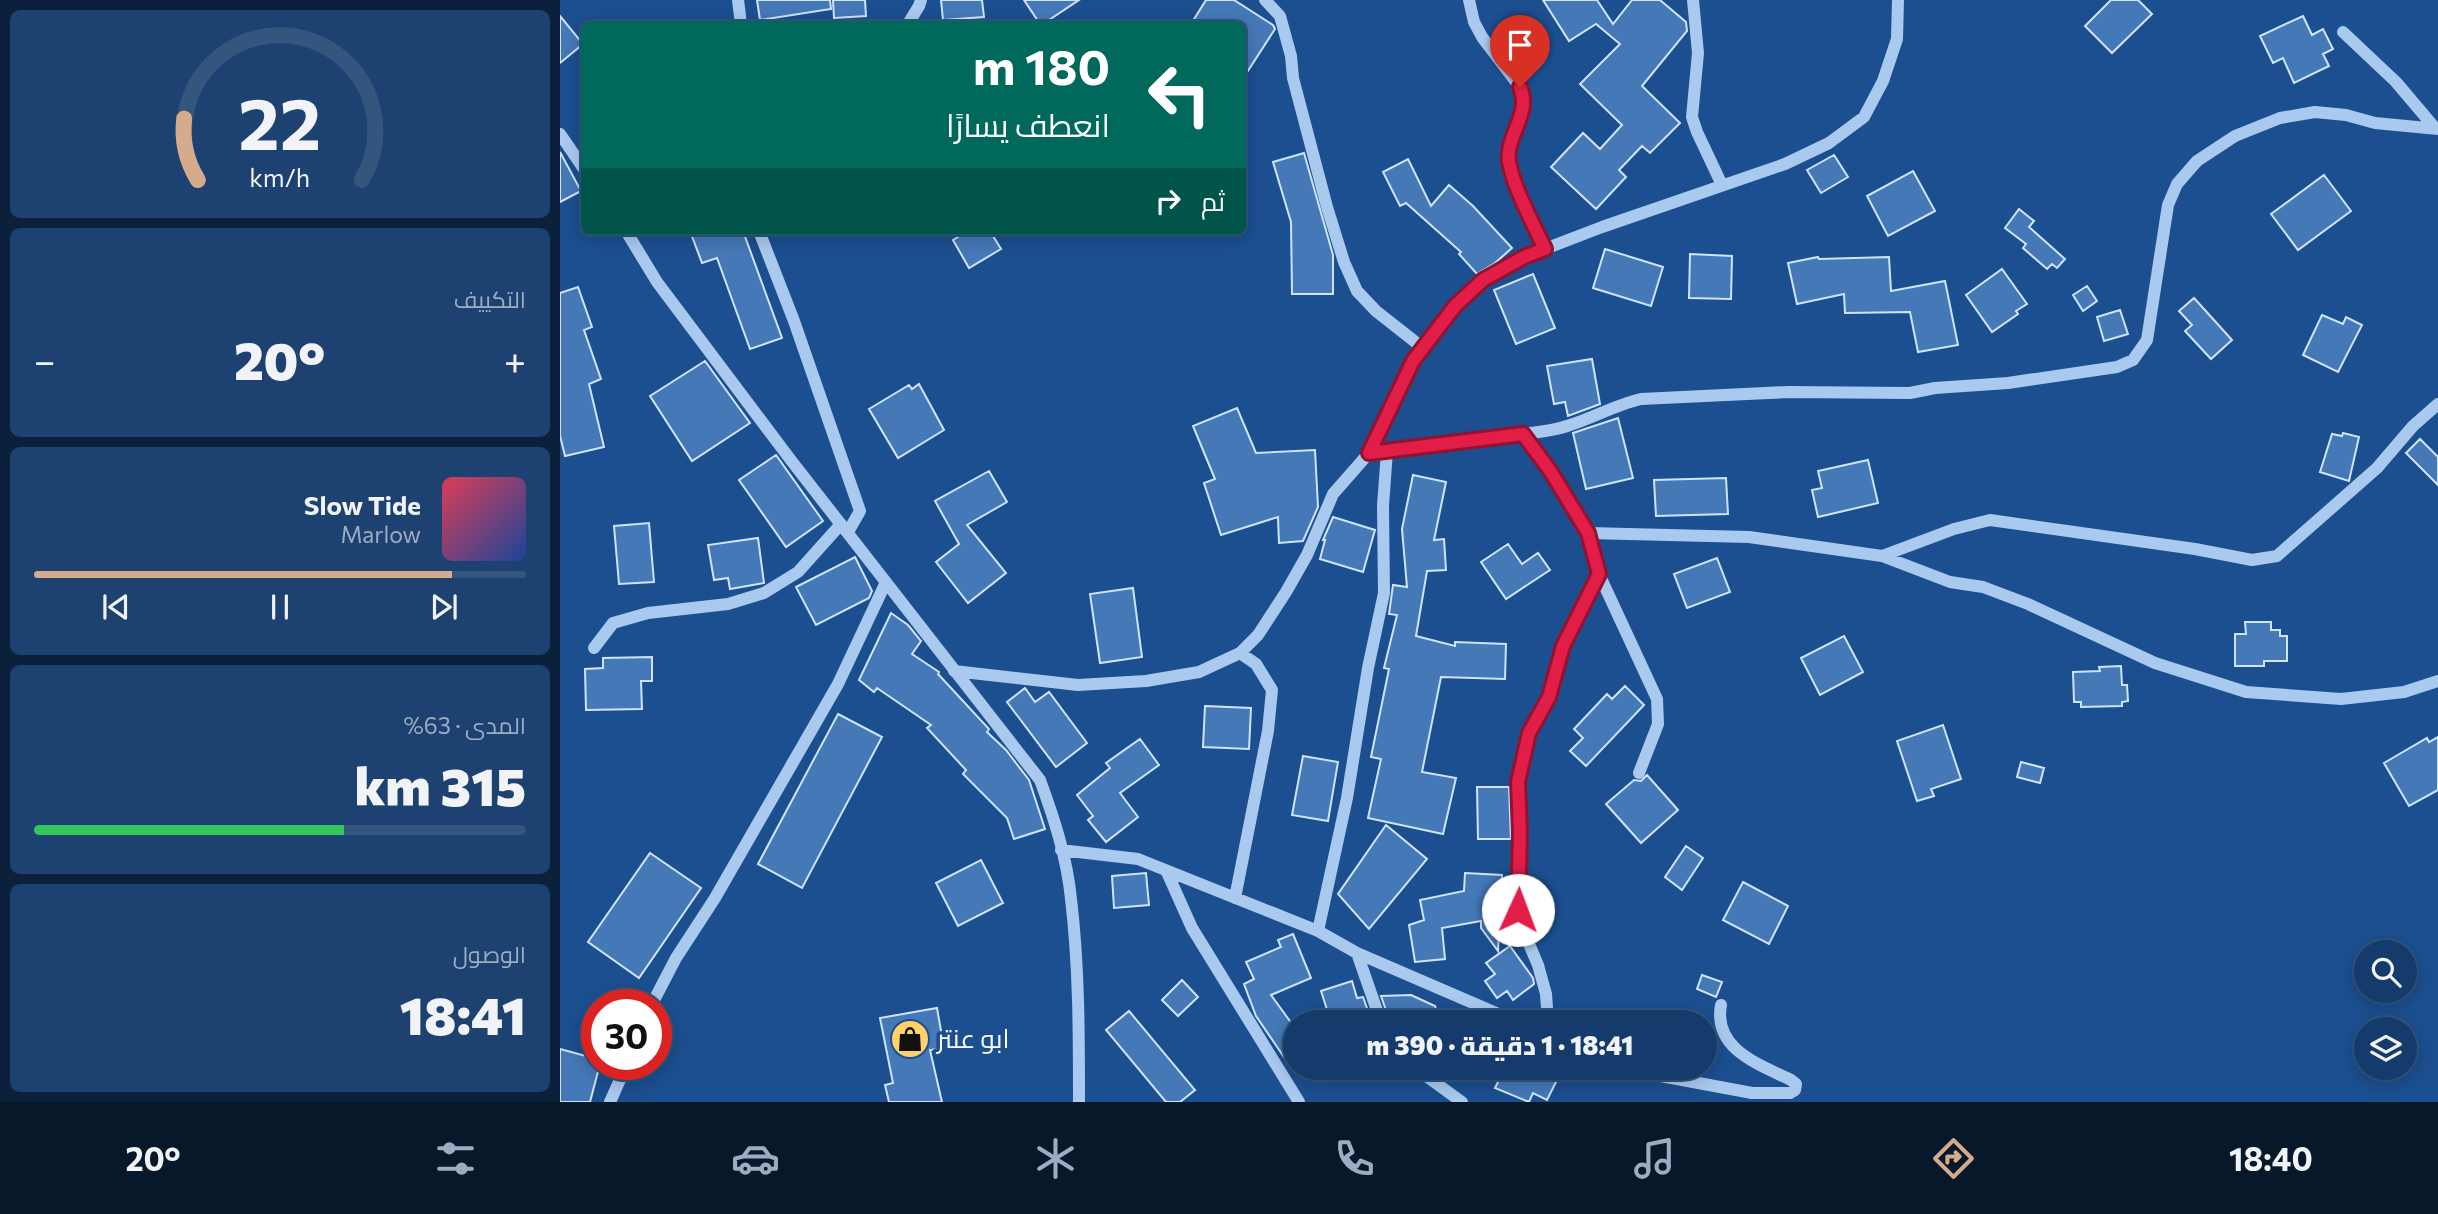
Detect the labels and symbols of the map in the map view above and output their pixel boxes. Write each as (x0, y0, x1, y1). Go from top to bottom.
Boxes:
pin (1490, 15, 1550, 87)
position arrow (1481, 873, 1555, 947)
speed limit sign: 30 (581, 989, 672, 1080)
shop icon: ابو عنتر (889, 1018, 931, 1060)
place label: ابو عنتر (935, 1022, 1009, 1054)

